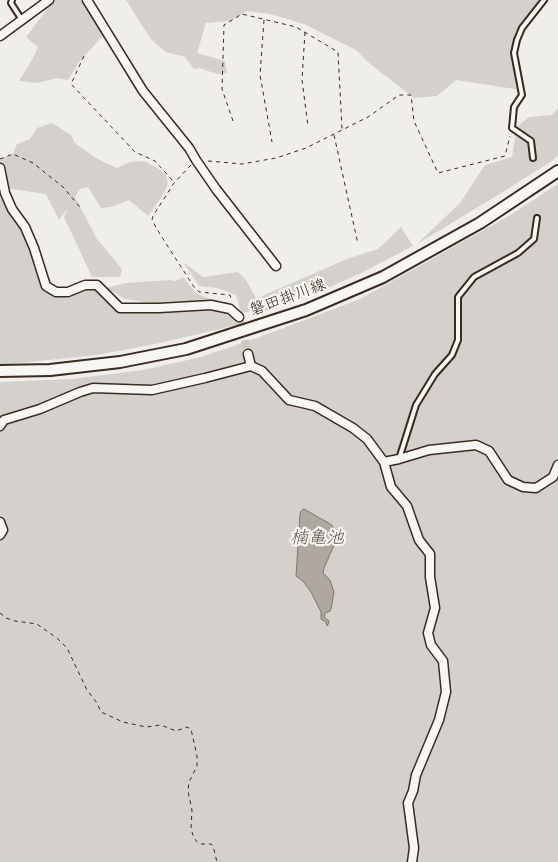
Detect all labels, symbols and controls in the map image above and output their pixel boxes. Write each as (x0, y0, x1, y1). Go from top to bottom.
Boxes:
street label: 磐田掛川線 (247, 275, 329, 321)
water label: 楠亀池 (290, 527, 344, 549)

